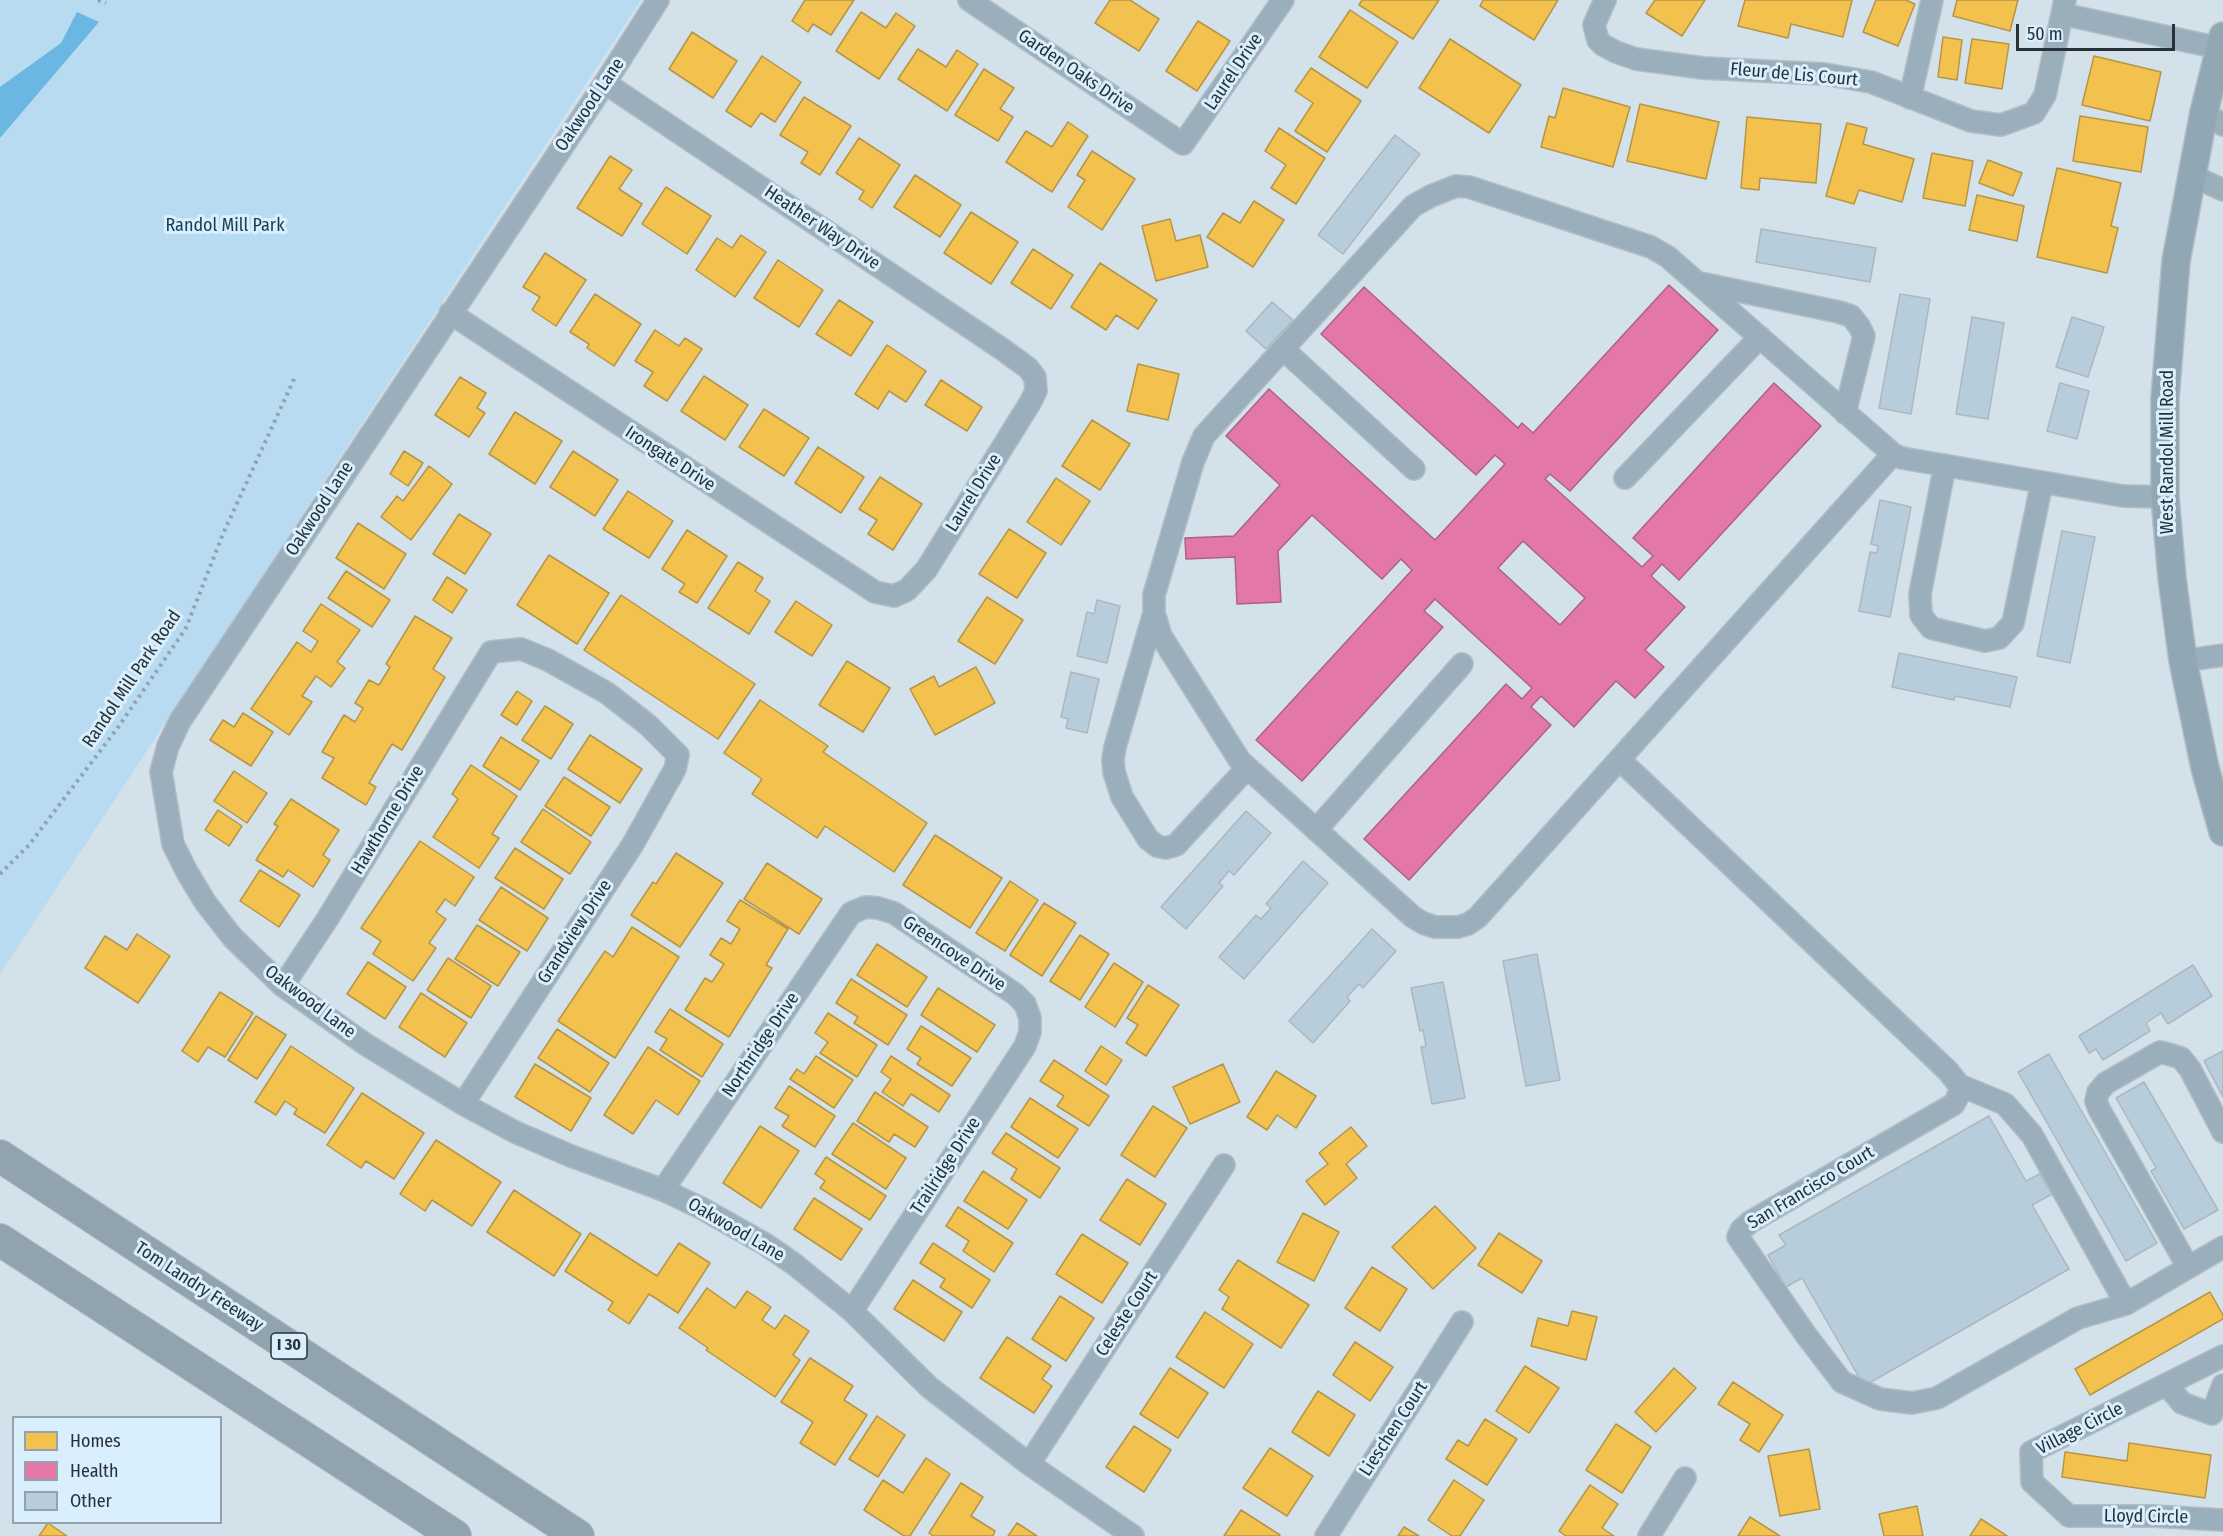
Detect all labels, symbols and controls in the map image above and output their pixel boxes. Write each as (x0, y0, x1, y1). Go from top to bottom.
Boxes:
scale bar (2019, 12, 2178, 50)
text: 50 m (2027, 23, 2063, 45)
street label: Garden Oaks Drive (1014, 25, 1138, 119)
street label: Laurel Drive (1200, 30, 1268, 114)
street label: Oakwood Lane (551, 54, 629, 156)
street label: Fleur de Lis Court (1729, 59, 1859, 91)
street label: Heather Way Drive (760, 181, 884, 275)
park label: Randol Mill Park (165, 215, 285, 237)
street label: West Randol Mill Road (2157, 370, 2179, 534)
street label: Irongate Drive (621, 422, 719, 496)
street label: Laurel Drive (942, 450, 1006, 536)
street label: Oakwood Lane (282, 458, 358, 560)
street label: Randol Mill Park Road (78, 606, 186, 752)
street label: Hawthorne Drive (347, 762, 429, 878)
street label: Grandview Drive (533, 876, 617, 988)
street label: Greencove Drive (899, 912, 1009, 996)
street label: Oakwood Lane (260, 961, 360, 1043)
street label: Northridge Drive (718, 988, 804, 1102)
street label: Trailridge Drive (907, 1113, 985, 1219)
street label: San Francisco Court (1744, 1142, 1878, 1234)
street label: Oakwood Lane (684, 1194, 788, 1266)
street label: Tom Landry Freeway (131, 1238, 267, 1336)
street label: Celeste Court (1091, 1267, 1163, 1361)
road number: I 30 (271, 1333, 307, 1359)
street label: Lieschen Court (1355, 1378, 1433, 1480)
street label: Village Circle (2033, 1398, 2127, 1460)
legend (12, 1416, 222, 1524)
text: Homes (70, 1430, 121, 1452)
text: Health (70, 1460, 118, 1482)
text: Other (70, 1490, 112, 1512)
street label: Lloyd Circle (2104, 1505, 2188, 1529)

